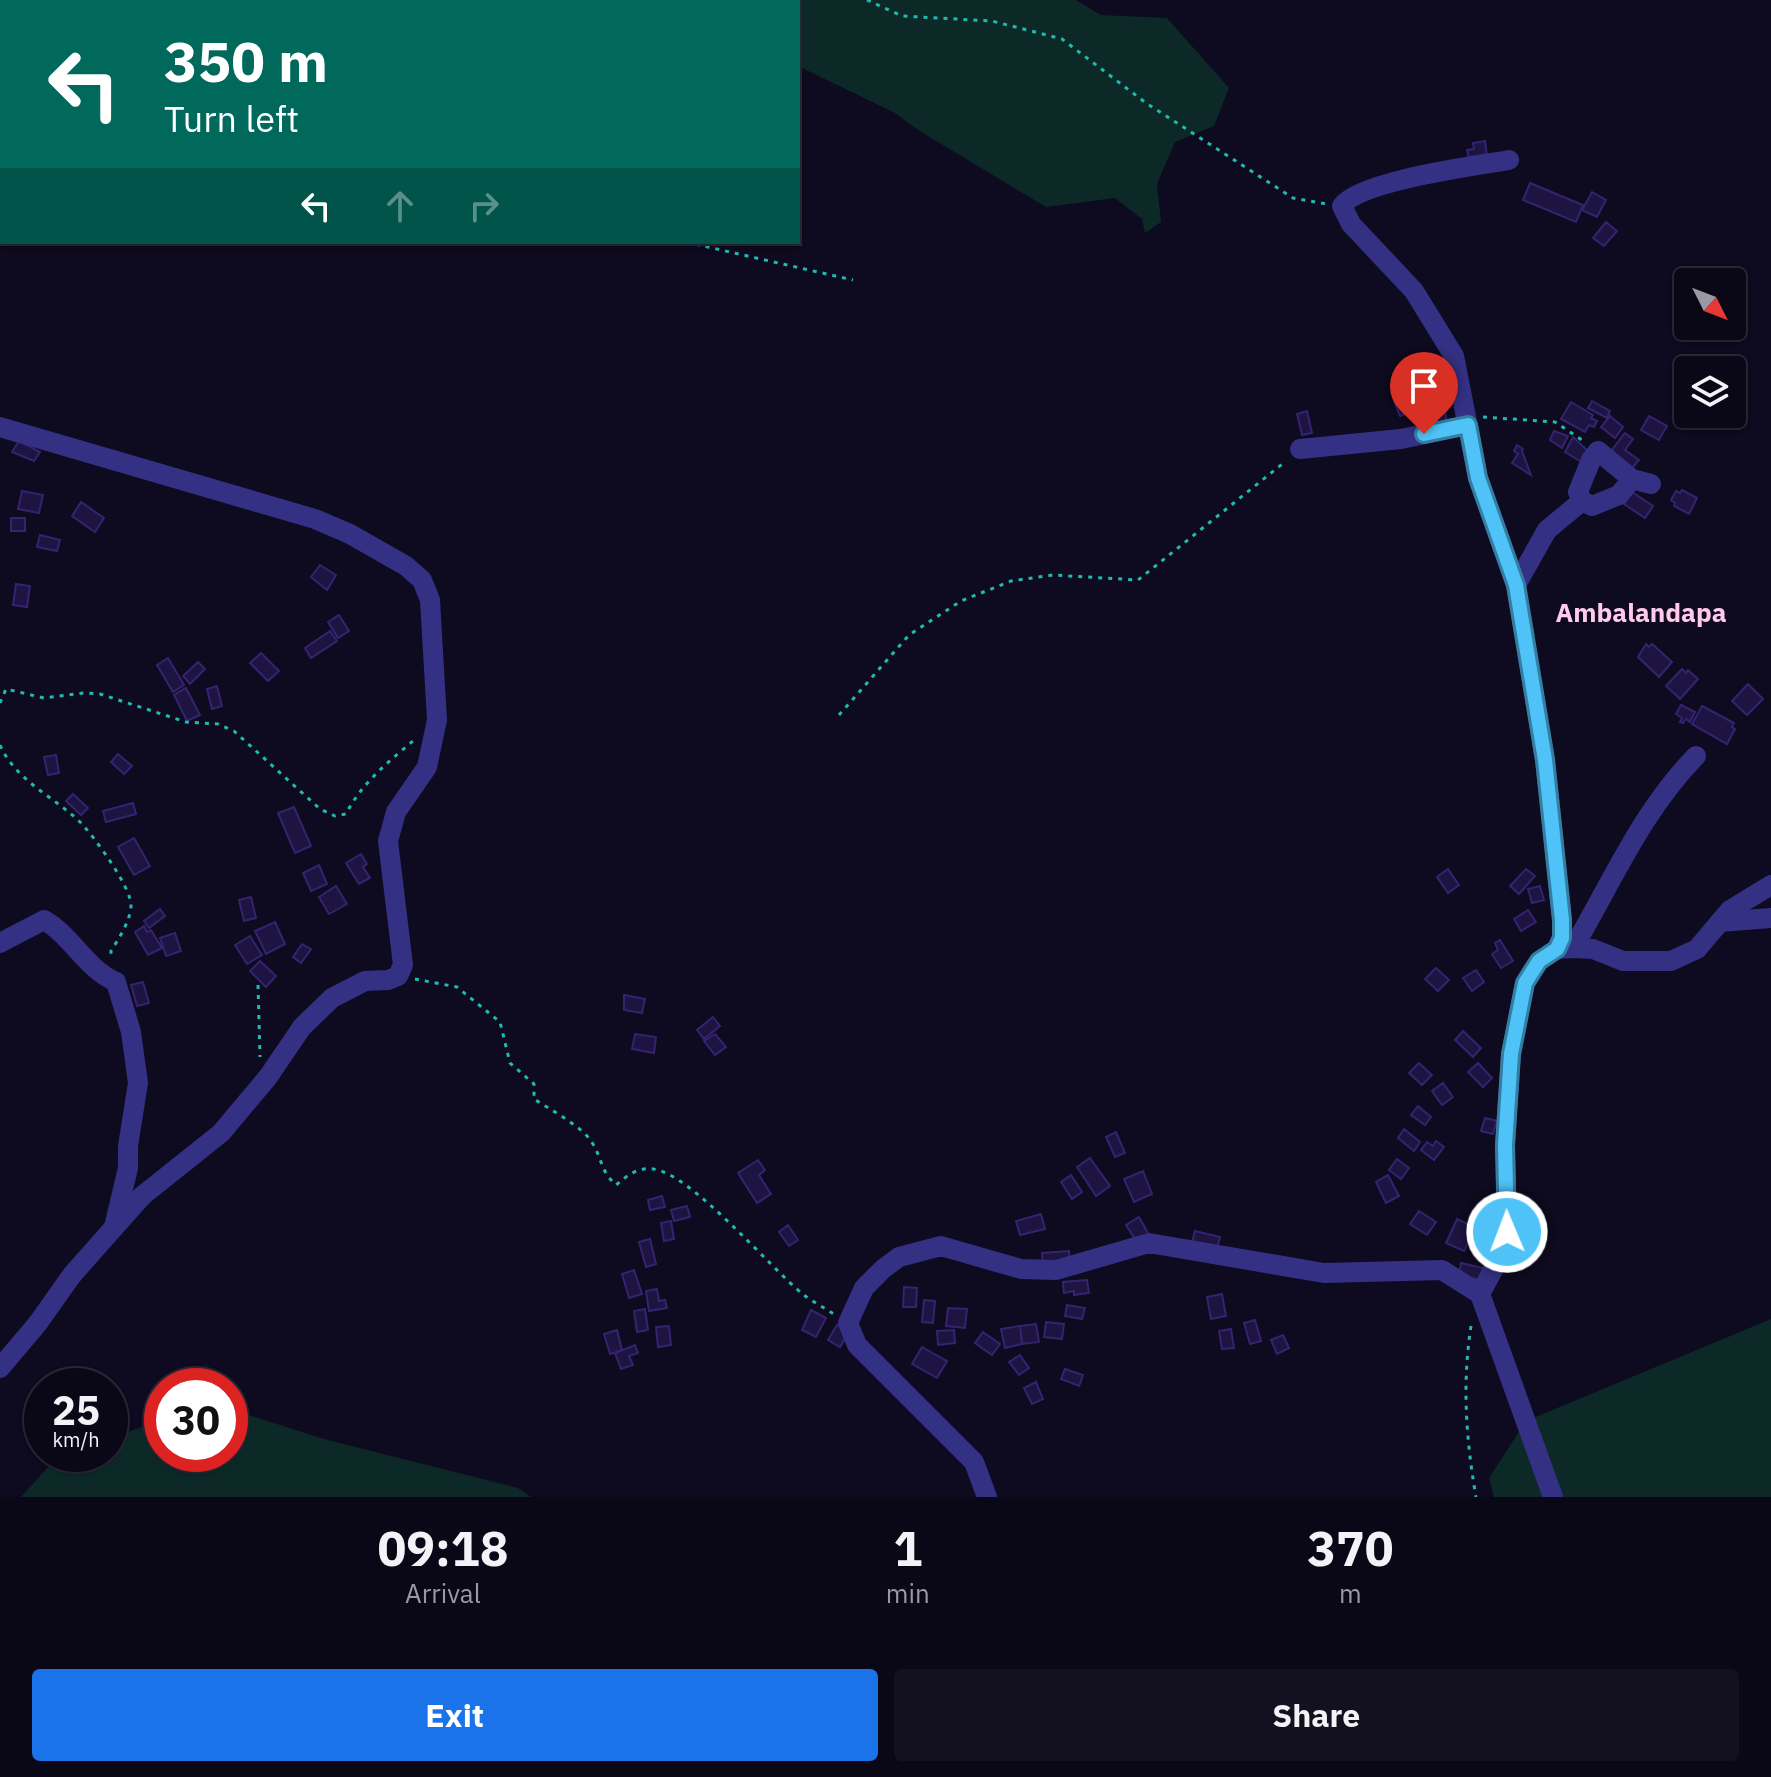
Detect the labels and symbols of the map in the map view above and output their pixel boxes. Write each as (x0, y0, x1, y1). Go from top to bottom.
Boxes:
north arrow (1674, 268, 1746, 340)
pin (1390, 352, 1458, 434)
district label: Ambalandapa (1555, 595, 1727, 629)
position arrow (1465, 1190, 1549, 1274)
speed limit sign: 30 (144, 1368, 248, 1472)

